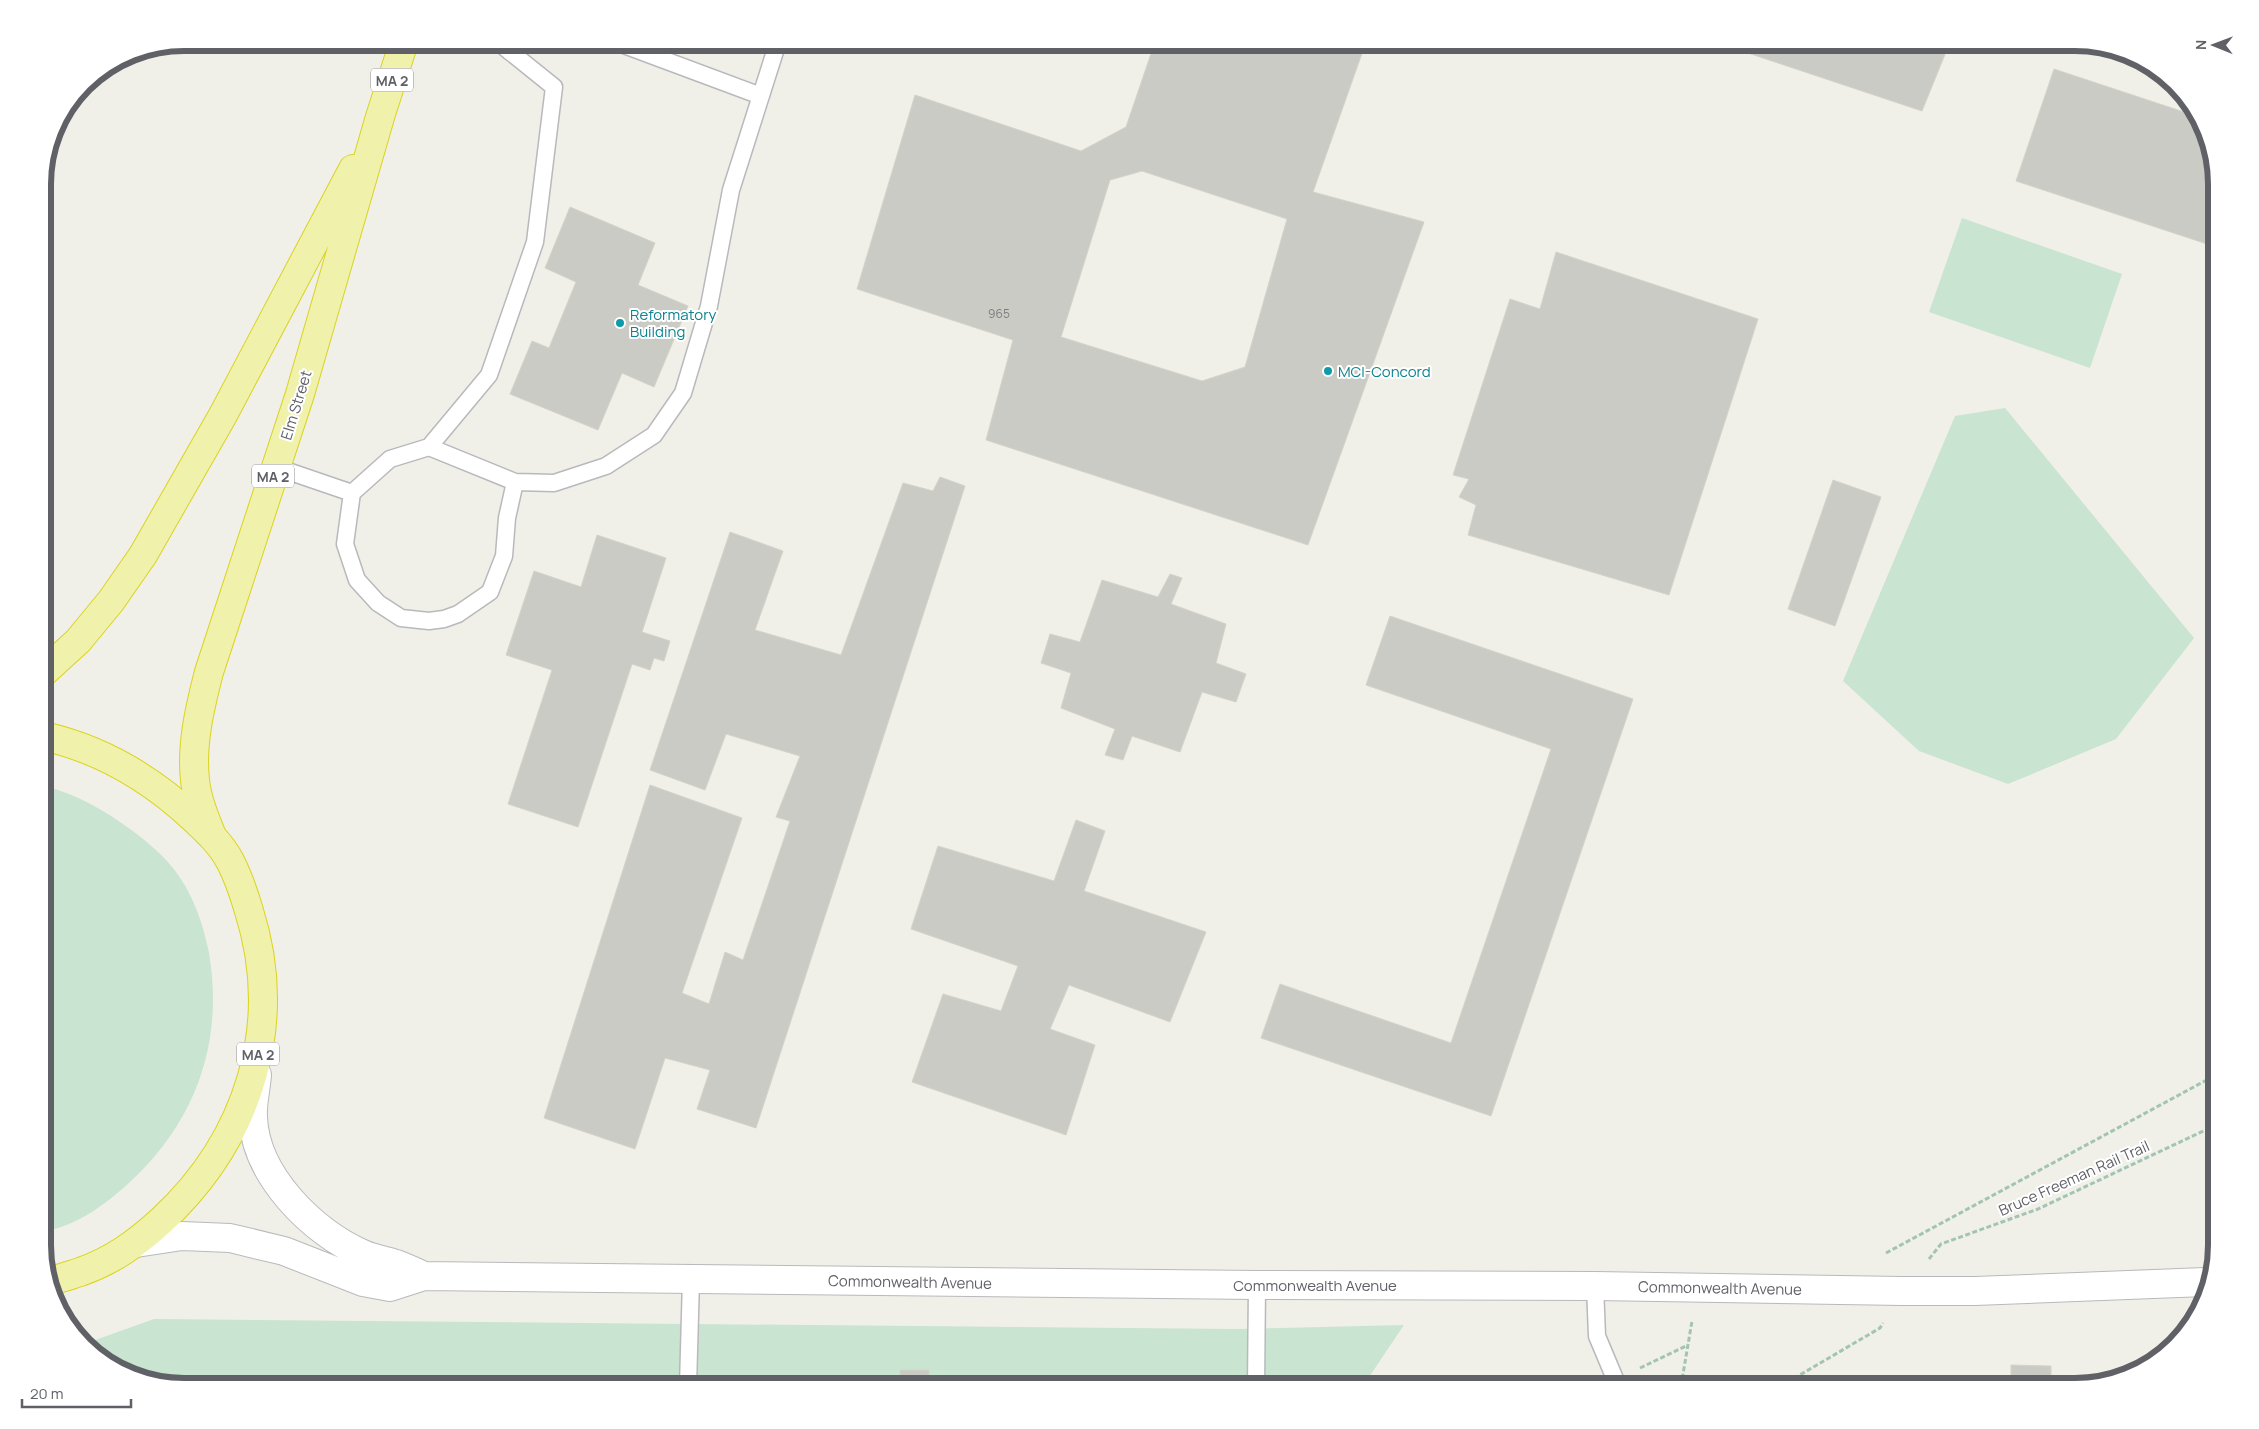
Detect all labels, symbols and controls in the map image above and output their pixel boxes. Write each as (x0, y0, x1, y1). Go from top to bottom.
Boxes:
north arrow (2189, 20, 2239, 70)
text: N (2191, 40, 2210, 50)
road number: MA 2 (371, 68, 413, 92)
place label: Reformatory Building (630, 304, 716, 342)
house number: 965 (988, 305, 1010, 322)
marker: Reformatory Building (614, 317, 626, 329)
place label: MCI-Concord (1338, 361, 1431, 382)
marker: MCI-Concord (1322, 365, 1334, 377)
street label: Elm Street (275, 368, 317, 442)
road number: MA 2 (252, 464, 294, 488)
road number: MA 2 (237, 1042, 279, 1066)
street label: Bruce Freeman Rail Trail (1995, 1135, 2153, 1221)
street label: Commonwealth Avenue (828, 1270, 992, 1294)
street label: Commonwealth Avenue (1233, 1275, 1397, 1296)
street label: Commonwealth Avenue (1638, 1276, 1802, 1300)
scale bar (22, 1376, 131, 1408)
text: 20 m (30, 1383, 63, 1404)

